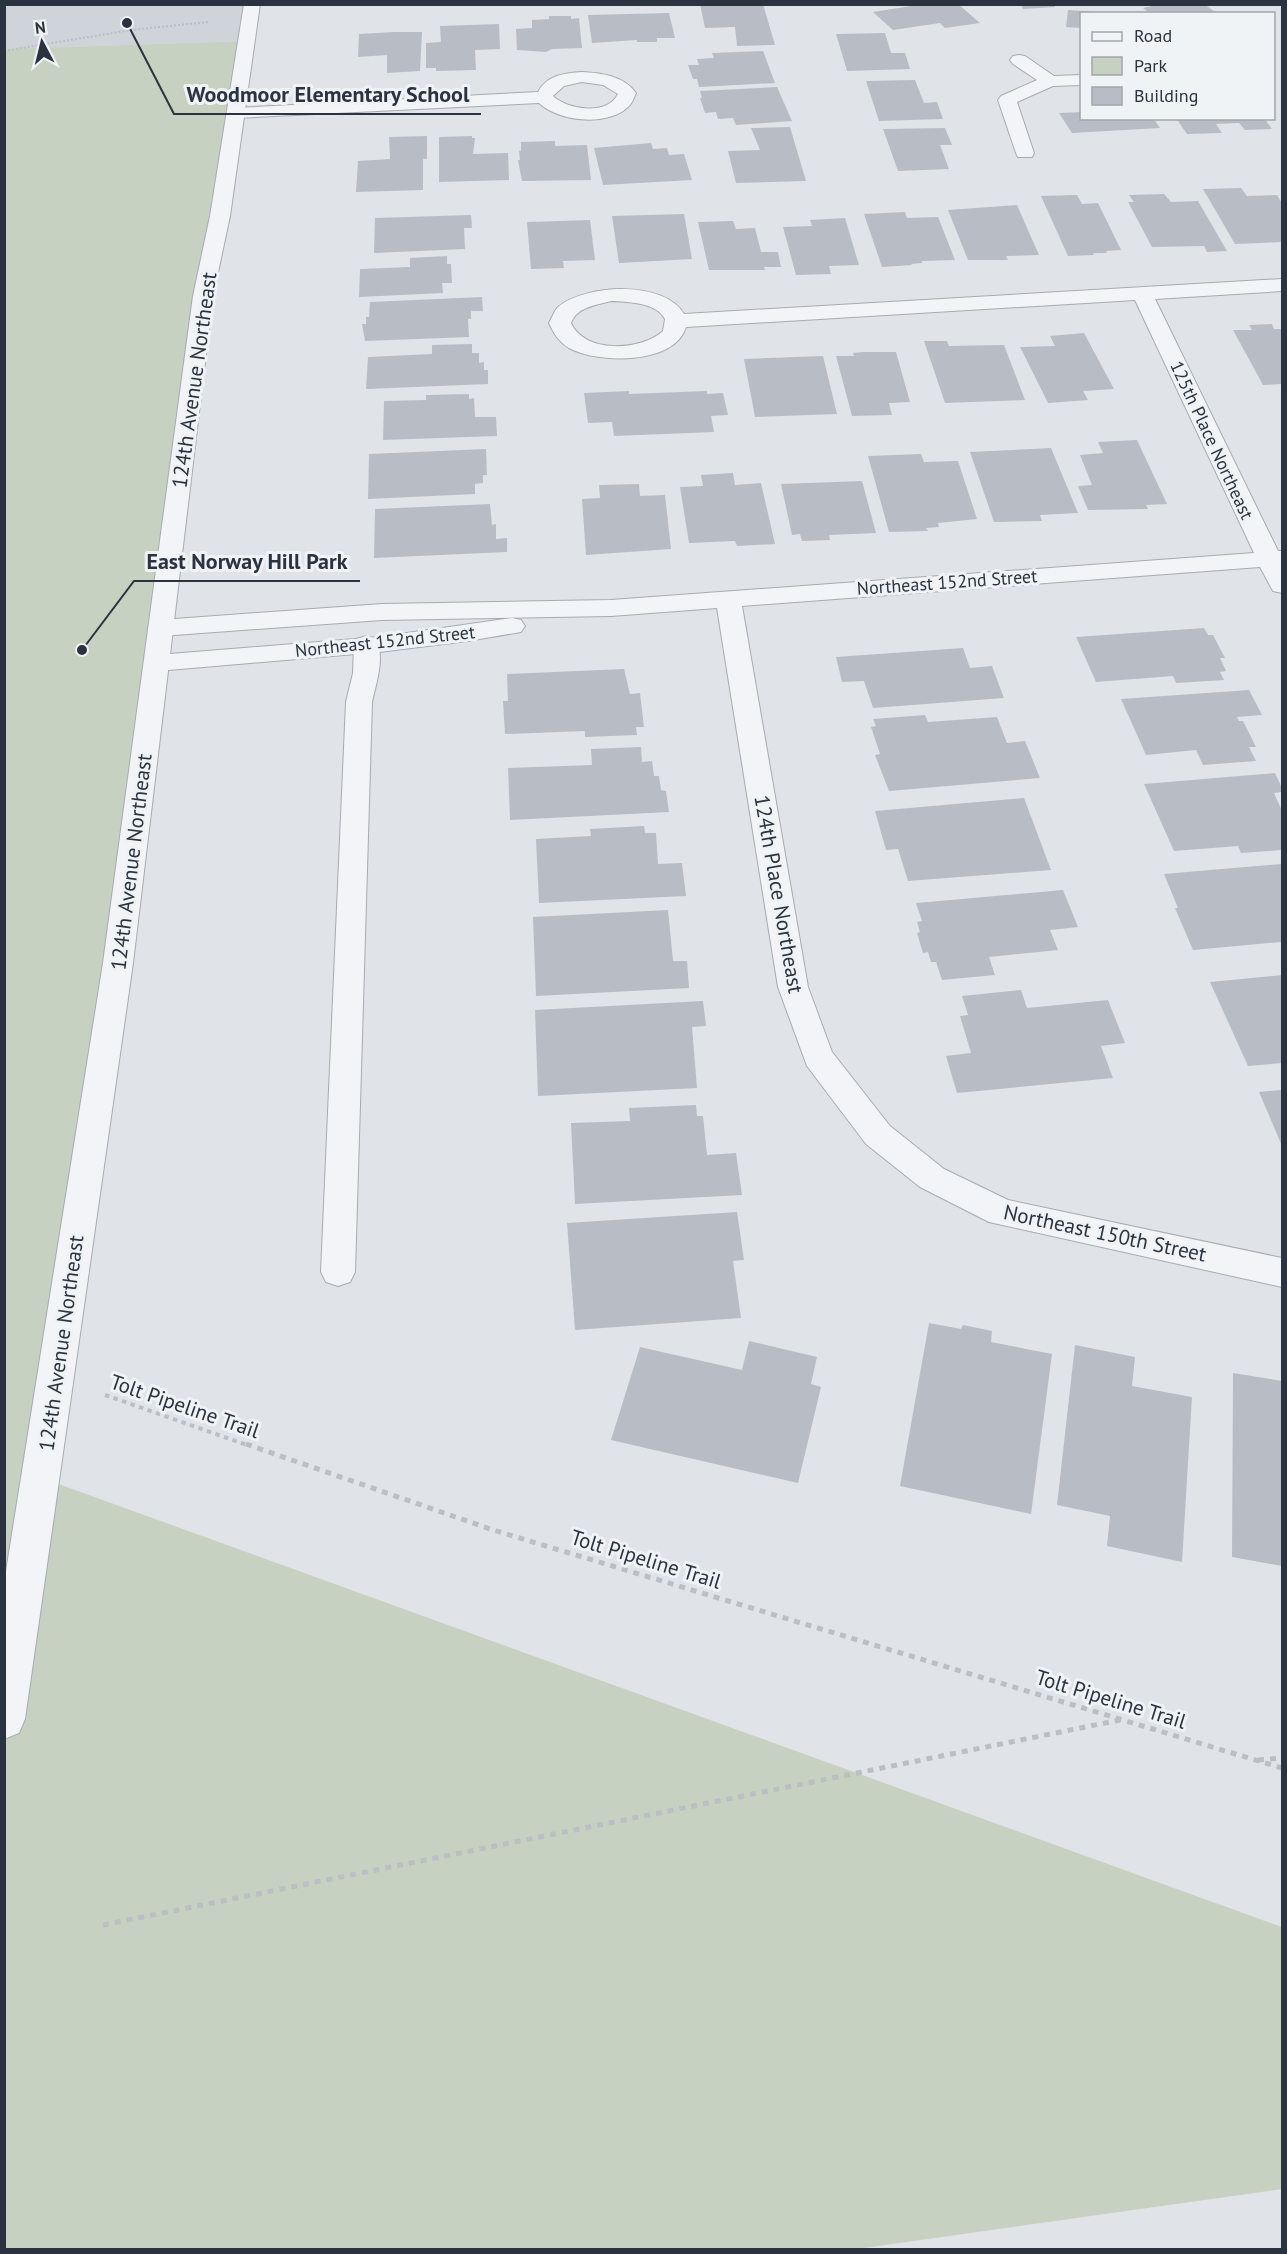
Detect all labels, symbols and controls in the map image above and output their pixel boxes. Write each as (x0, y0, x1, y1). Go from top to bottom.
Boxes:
north arrow (12, 12, 72, 72)
legend (1080, 12, 1275, 120)
text: N (34, 17, 47, 38)
text: Road (1134, 24, 1172, 47)
text: Park (1134, 54, 1167, 77)
callout: Woodmoor Elementary School (174, 74, 481, 114)
text: Woodmoor Elementary School (187, 80, 470, 108)
text: Building (1134, 84, 1198, 107)
street label: 124th Avenue Northeast (165, 270, 223, 490)
street label: 125th Place Northeast (1165, 357, 1259, 523)
callout: East Norway Hill Park (134, 541, 360, 581)
text: East Norway Hill Park (146, 547, 348, 575)
street label: Northeast 152nd Street (856, 564, 1038, 600)
street label: Northeast 152nd Street (294, 620, 476, 662)
street label: 124th Avenue Northeast (104, 752, 158, 972)
street label: 124th Place Northeast (748, 793, 810, 995)
street label: Northeast 150th Street (1001, 1198, 1209, 1268)
street label: 124th Avenue Northeast (32, 1233, 90, 1453)
street label: Tolt Pipeline Trail (107, 1368, 263, 1444)
street label: Tolt Pipeline Trail (567, 1523, 725, 1595)
street label: Tolt Pipeline Trail (1032, 1663, 1190, 1735)

